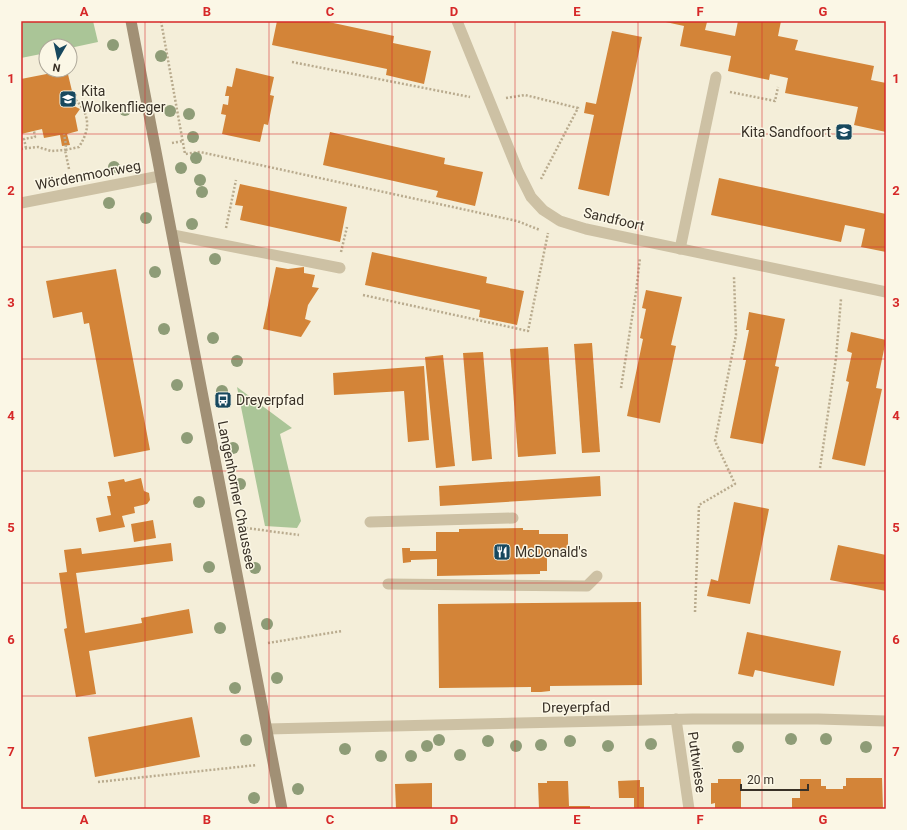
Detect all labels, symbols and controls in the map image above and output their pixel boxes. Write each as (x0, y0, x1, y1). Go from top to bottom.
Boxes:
text: A (80, 4, 89, 19)
text: B (203, 4, 211, 19)
text: C (326, 4, 335, 19)
text: D (450, 4, 458, 19)
text: E (573, 4, 581, 19)
text: F (696, 4, 704, 19)
text: G (819, 4, 828, 19)
north arrow (38, 38, 78, 78)
text: N (51, 60, 61, 74)
text: 1 (7, 71, 15, 86)
text: 1 (892, 71, 900, 86)
place label: Kita Wolkenflieger (81, 83, 166, 115)
school or university icon: Kita Wolkenflieger (58, 89, 78, 109)
school or university icon: Kita Sandfoort (834, 122, 854, 142)
place label: Kita Sandfoort (741, 124, 831, 140)
street label: Wördenmoorweg (34, 157, 142, 193)
text: 2 (7, 183, 15, 198)
text: 2 (892, 183, 900, 198)
street label: Sandfoort (582, 204, 646, 234)
text: 3 (7, 295, 15, 310)
text: 3 (892, 295, 900, 310)
bus stop icon: Dreyerpfad (213, 390, 233, 410)
place label: Dreyerpfad (236, 392, 304, 408)
text: 4 (7, 408, 15, 423)
text: 4 (892, 408, 900, 423)
street label: Langenhorner Chaussee (215, 419, 259, 571)
text: 5 (7, 520, 15, 535)
text: 5 (892, 520, 900, 535)
restaurant icon: McDonald's (492, 542, 512, 562)
place label: McDonald's (515, 544, 588, 560)
text: 6 (7, 632, 15, 647)
text: 6 (892, 632, 900, 647)
street label: Dreyerpfad (542, 698, 610, 716)
street label: Puttwiese (685, 730, 709, 794)
text: 7 (7, 744, 15, 759)
text: 7 (892, 744, 900, 759)
scale bar (741, 766, 808, 792)
text: 20 m (747, 773, 774, 787)
text: A (80, 812, 89, 827)
text: B (203, 812, 211, 827)
text: C (326, 812, 335, 827)
text: D (450, 812, 458, 827)
text: E (573, 812, 581, 827)
text: F (696, 812, 704, 827)
text: G (819, 812, 828, 827)

